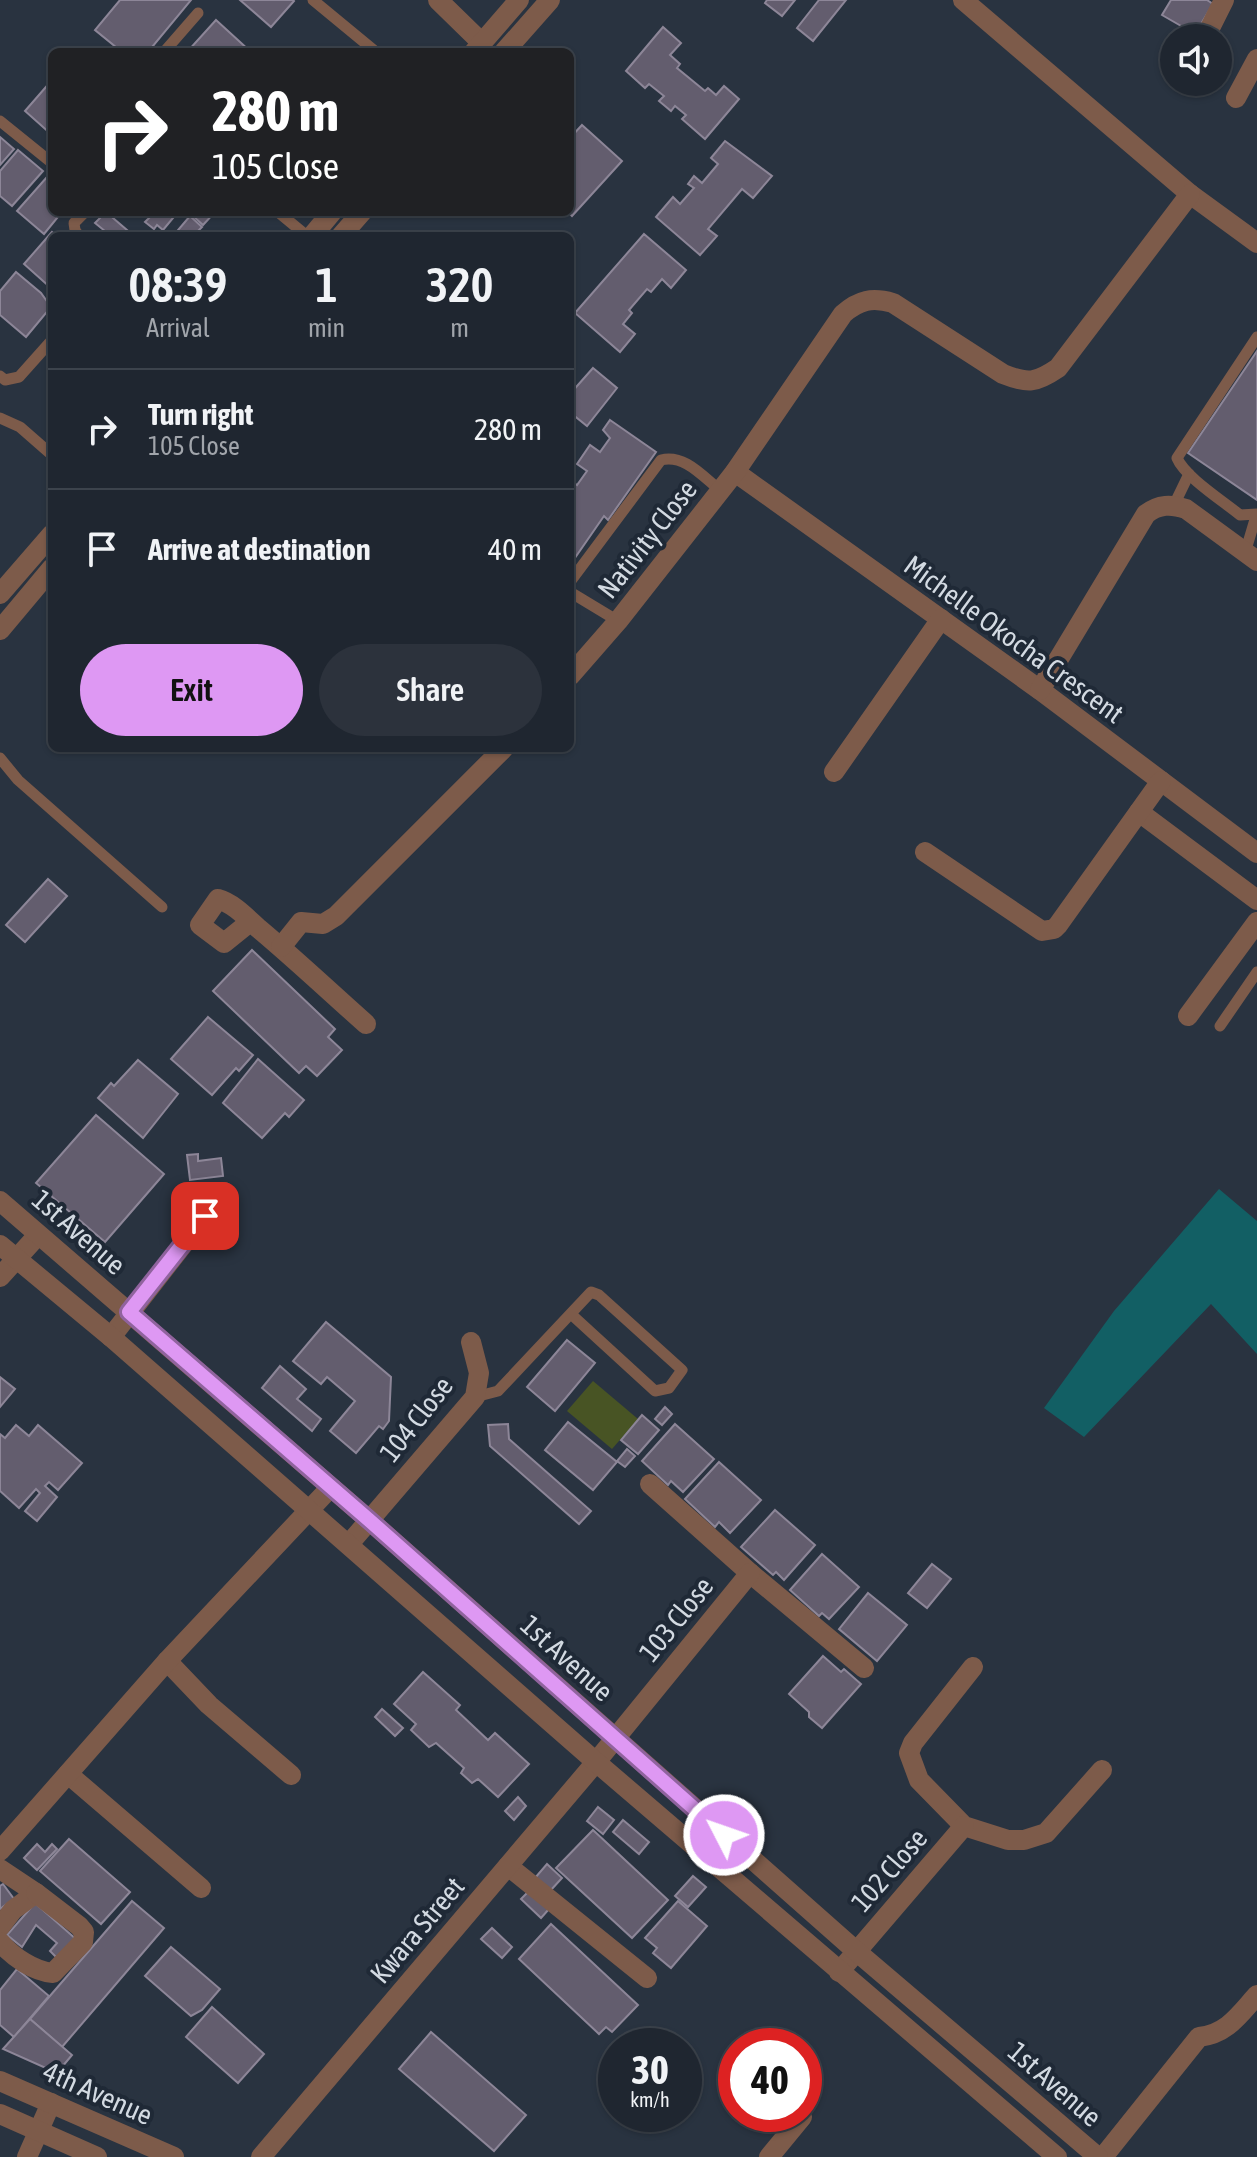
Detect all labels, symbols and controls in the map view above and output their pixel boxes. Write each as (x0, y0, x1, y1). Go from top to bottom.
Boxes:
map controls (1160, 24, 1232, 96)
button: sound (1160, 24, 1232, 96)
text: 280 m (212, 79, 339, 143)
icon: right (80, 80, 184, 184)
text: 105 Close (212, 145, 339, 187)
text: 08:39 (129, 257, 227, 312)
text: 1 (315, 257, 338, 312)
text: 320 (426, 257, 493, 312)
text: Arrival (146, 313, 210, 343)
text: min (308, 313, 345, 343)
text: m (450, 313, 469, 343)
text: Turn right (148, 397, 254, 431)
icon: right (80, 407, 124, 451)
text: 280 m (474, 412, 542, 446)
text: 105 Close (148, 431, 240, 461)
street label: Nativity Close (591, 474, 703, 604)
icon: arrive (80, 527, 124, 571)
text: Arrive at destination (148, 532, 370, 566)
text: 40 m (488, 532, 542, 566)
street label: Michelle Okocha Crescent (898, 549, 1130, 729)
button: Exit (80, 644, 303, 736)
button: Share (319, 644, 542, 736)
pin (171, 1182, 239, 1250)
street label: 1st Avenue (26, 1183, 132, 1281)
icon: arrive (183, 1194, 227, 1238)
street label: 104 Close (373, 1370, 459, 1468)
street label: 103 Close (632, 1571, 720, 1667)
street label: 1st Avenue (515, 1608, 619, 1708)
position arrow (682, 1793, 766, 1877)
street label: 102 Close (845, 1822, 933, 1918)
street label: Kwara Street (363, 1871, 471, 1989)
speed limit sign: 40 (718, 2028, 822, 2132)
street label: 1st Avenue (1002, 2035, 1108, 2133)
text: 30 (631, 2047, 669, 2092)
street label: 4th Avenue (38, 2055, 158, 2131)
text: km/h (630, 2088, 670, 2111)

